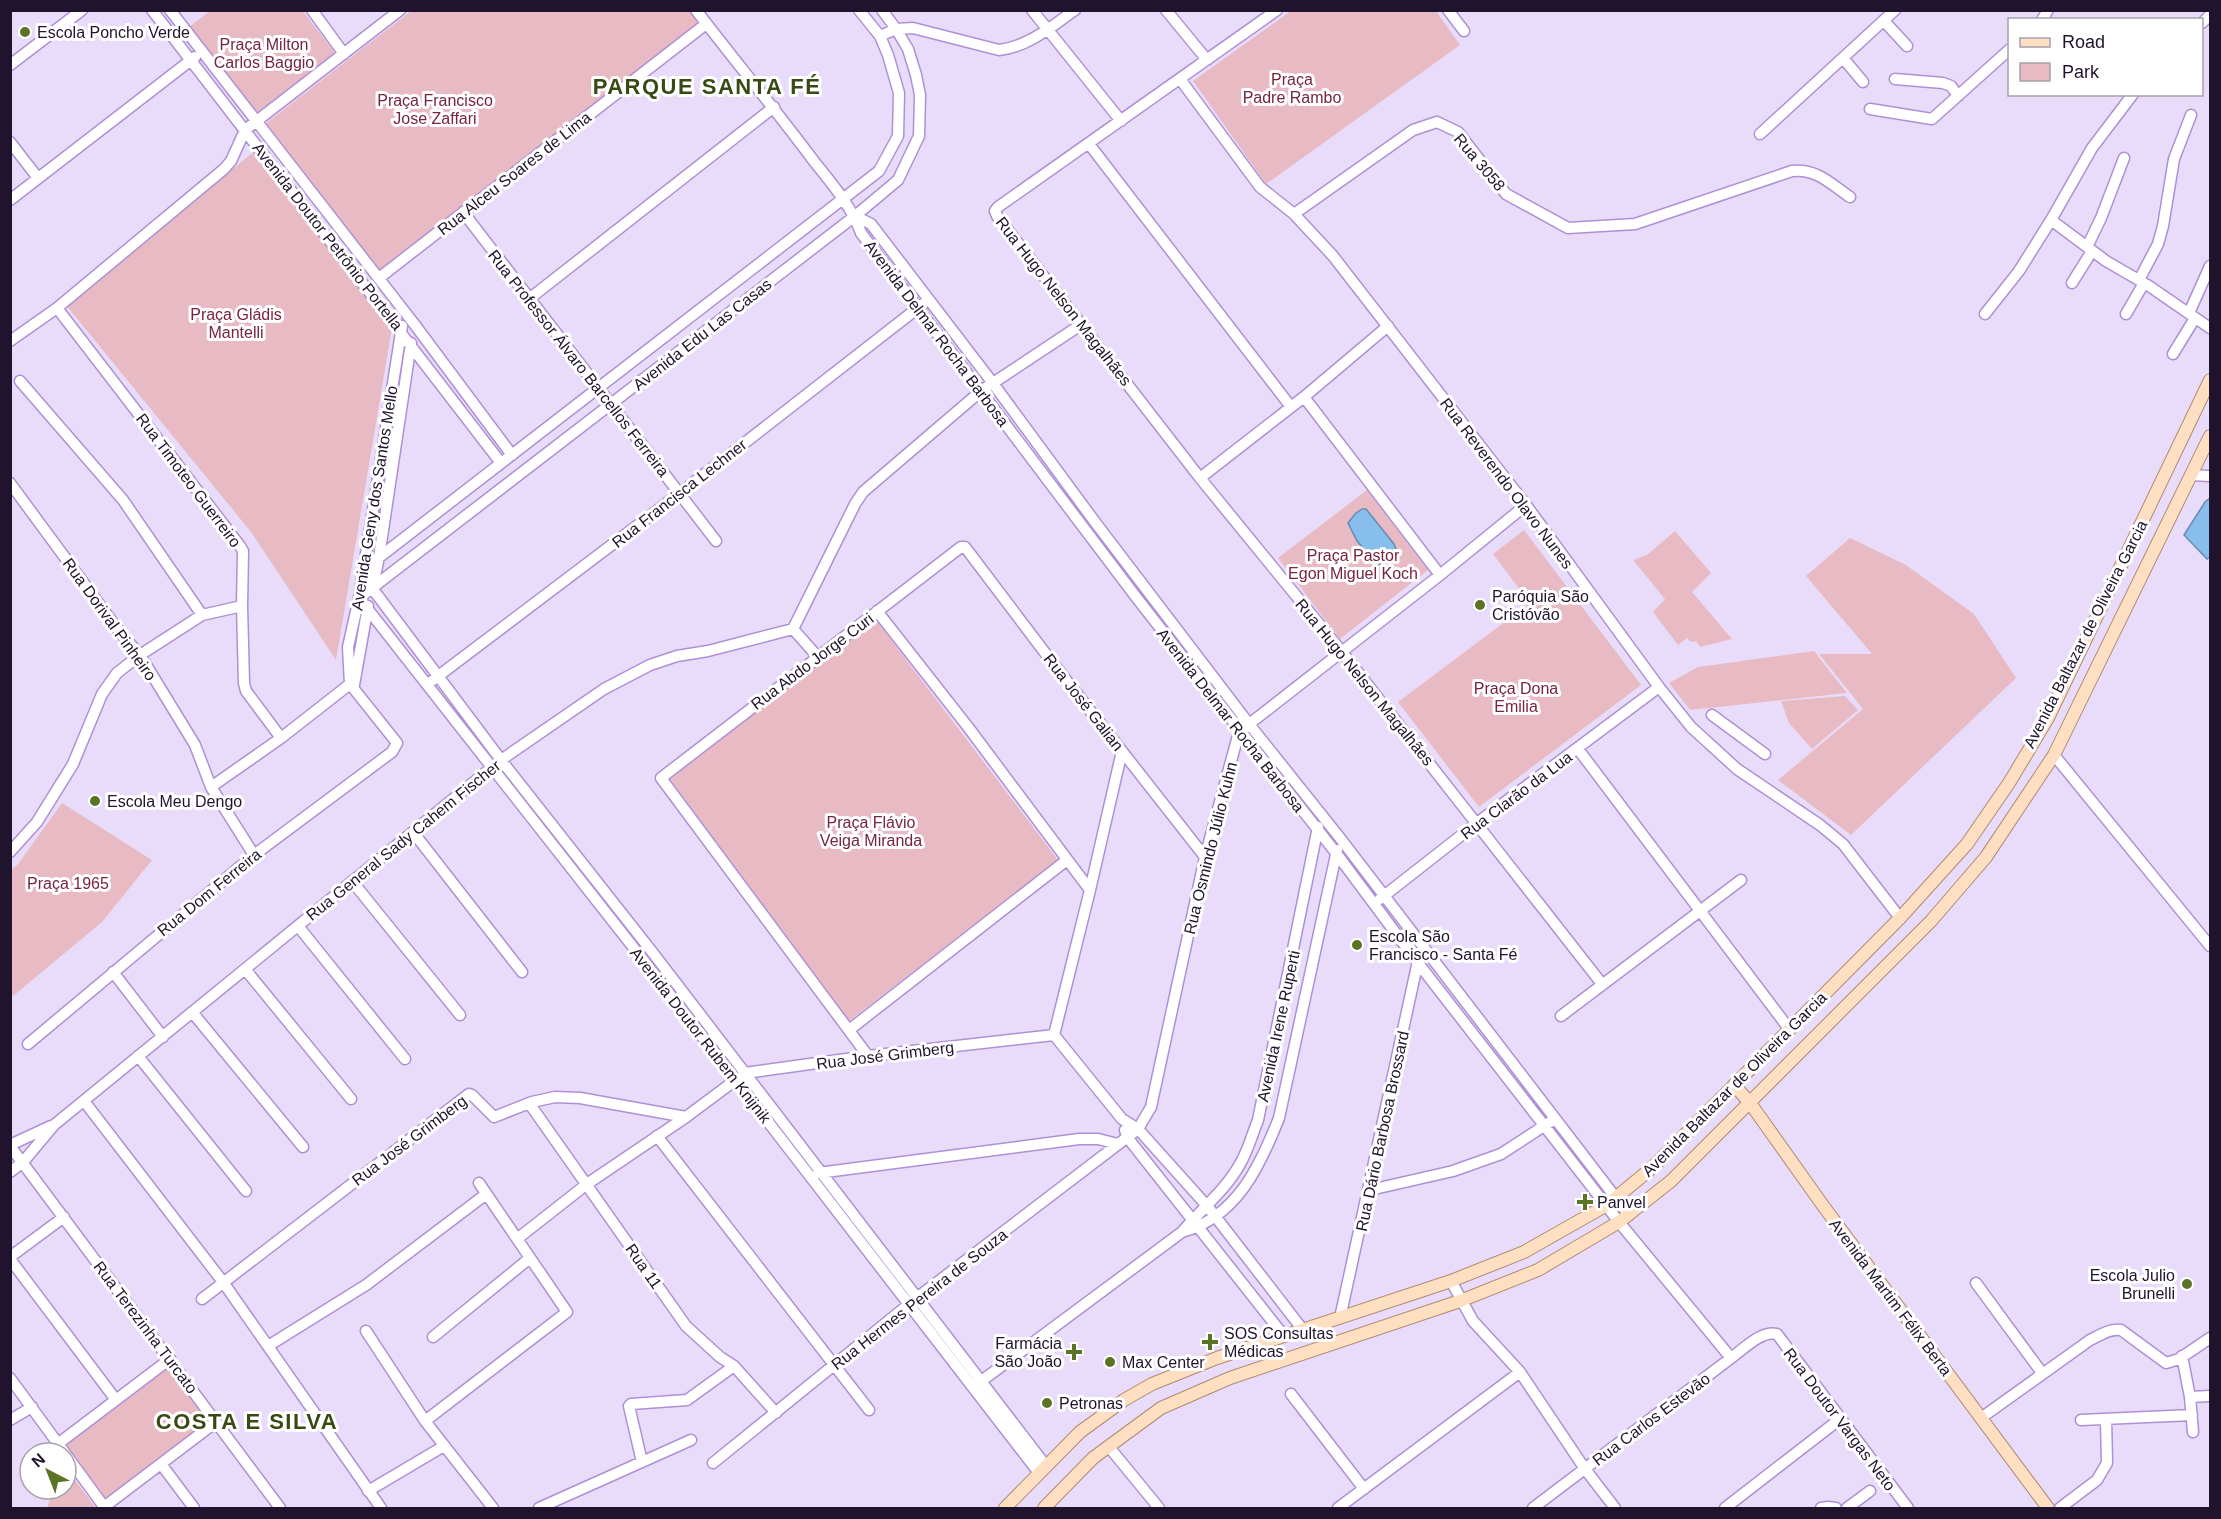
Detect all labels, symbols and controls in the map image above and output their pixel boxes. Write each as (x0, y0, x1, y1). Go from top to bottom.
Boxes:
legend (2008, 18, 2203, 96)
place label: Escola Poncho Verde (37, 24, 190, 41)
marker: Escola Poncho Verde (18, 25, 32, 39)
text: Road (2062, 32, 2105, 52)
park label: Praça Milton Carlos Baggio (214, 36, 314, 71)
text: Park (2062, 62, 2100, 82)
park label: Praça Padre Rambo (1243, 71, 1341, 106)
district label: PARQUE SANTA FÉ (593, 74, 821, 99)
park label: Praça Francisco Jose Zaffari (377, 92, 493, 127)
street label: Rua Alceu Soares de Lima (434, 108, 594, 238)
street label: Rua 3058 (1451, 130, 1508, 194)
street label: Avenida Doutor Petrônio Portella (249, 139, 406, 333)
street label: Rua Hugo Nelson Magalhães (993, 214, 1135, 389)
street label: Avenida Delmar Rocha Barbosa (861, 237, 1012, 430)
street label: Rua Professor Álvaro Barcellos Ferreira (485, 246, 673, 480)
street label: Avenida Edu Las Casas (630, 275, 775, 394)
park label: Praça Gládis Mantelli (190, 306, 282, 341)
street label: Avenida Geny dos Santos Mello (348, 384, 401, 612)
street label: Rua Reverendo Olavo Nunes (1437, 395, 1576, 572)
street label: Rua Timoteo Guerreiro (133, 410, 244, 550)
street label: Rua Francisca Lechner (609, 435, 750, 551)
street label: Avenida Baltazar de Oliveira Garcia (2020, 517, 2151, 751)
park label: Praça Pastor Egon Miguel Koch (1288, 547, 1418, 582)
street label: Rua Dorival Pinheiro (60, 555, 160, 684)
place label: Paróquia São Cristóvão (1492, 588, 1589, 623)
street label: Rua Hugo Nelson Magalhães (1292, 596, 1437, 769)
marker: Paróquia São Cristóvão (1473, 598, 1487, 612)
street label: Rua Abdo Jorge Curi (748, 610, 877, 713)
street label: Avenida Delmar Rocha Barbosa (1154, 625, 1308, 816)
street label: Rua José Galian (1040, 650, 1127, 754)
park label: Praça Dona Emilia (1474, 680, 1558, 715)
street label: Rua Clarão da Lua (1458, 748, 1575, 843)
street label: Rua General Sady Cahem Fischer (303, 756, 504, 924)
street label: Rua Osmindo Júlio Kuhn (1181, 760, 1240, 936)
place label: Escola Meu Dengo (107, 793, 242, 810)
marker: Escola Meu Dengo (88, 794, 102, 808)
park label: Praça Flávio Veiga Miranda (820, 814, 922, 849)
street label: Rua Dom Ferreira (154, 845, 264, 939)
park label: Praça 1965 (27, 875, 109, 892)
place label: Escola São Francisco - Santa Fé (1369, 928, 1518, 963)
marker: Escola São Francisco - Santa Fé (1350, 938, 1364, 952)
street label: Avenida Doutor Rubem Knijnik (627, 944, 775, 1127)
street label: Avenida Irene Ruperti (1254, 949, 1303, 1103)
street label: Avenida Baltazar de Oliveira Garcia (1639, 989, 1830, 1180)
street label: Rua Dário Barbosa Brossard (1353, 1029, 1412, 1233)
street label: Rua José Grimberg (815, 1039, 955, 1072)
street label: Rua José Grimberg (349, 1092, 470, 1189)
place label: Panvel (1597, 1194, 1646, 1211)
marker: Panvel (1578, 1195, 1592, 1209)
street label: Avenida Martim Félix Berta (1826, 1216, 1955, 1379)
street label: Rua Hermes Pereira de Souza (828, 1226, 1010, 1373)
street label: Rua 11 (622, 1241, 665, 1292)
street label: Rua Terezinha Turcato (90, 1258, 201, 1397)
place label: Escola Julio Brunelli (2090, 1267, 2175, 1302)
marker: Escola Julio Brunelli (2180, 1277, 2194, 1291)
place label: SOS Consultas Médicas (1224, 1325, 1333, 1360)
marker: SOS Consultas Médicas (1201, 1333, 1219, 1351)
place label: Farmácia São João (994, 1335, 1062, 1370)
marker: Farmácia São João (1067, 1345, 1081, 1359)
street label: Rua Doutor Vargas Neto (1780, 1345, 1899, 1494)
place label: Max Center (1122, 1354, 1205, 1371)
marker: Max Center (1103, 1355, 1117, 1369)
street label: Rua Carlos Estevão (1589, 1370, 1713, 1469)
place label: Petronas (1059, 1395, 1123, 1412)
marker: Petronas (1040, 1396, 1054, 1410)
district label: COSTA E SILVA (156, 1409, 338, 1434)
north arrow (18, 1441, 78, 1501)
text: N (28, 1450, 48, 1470)

